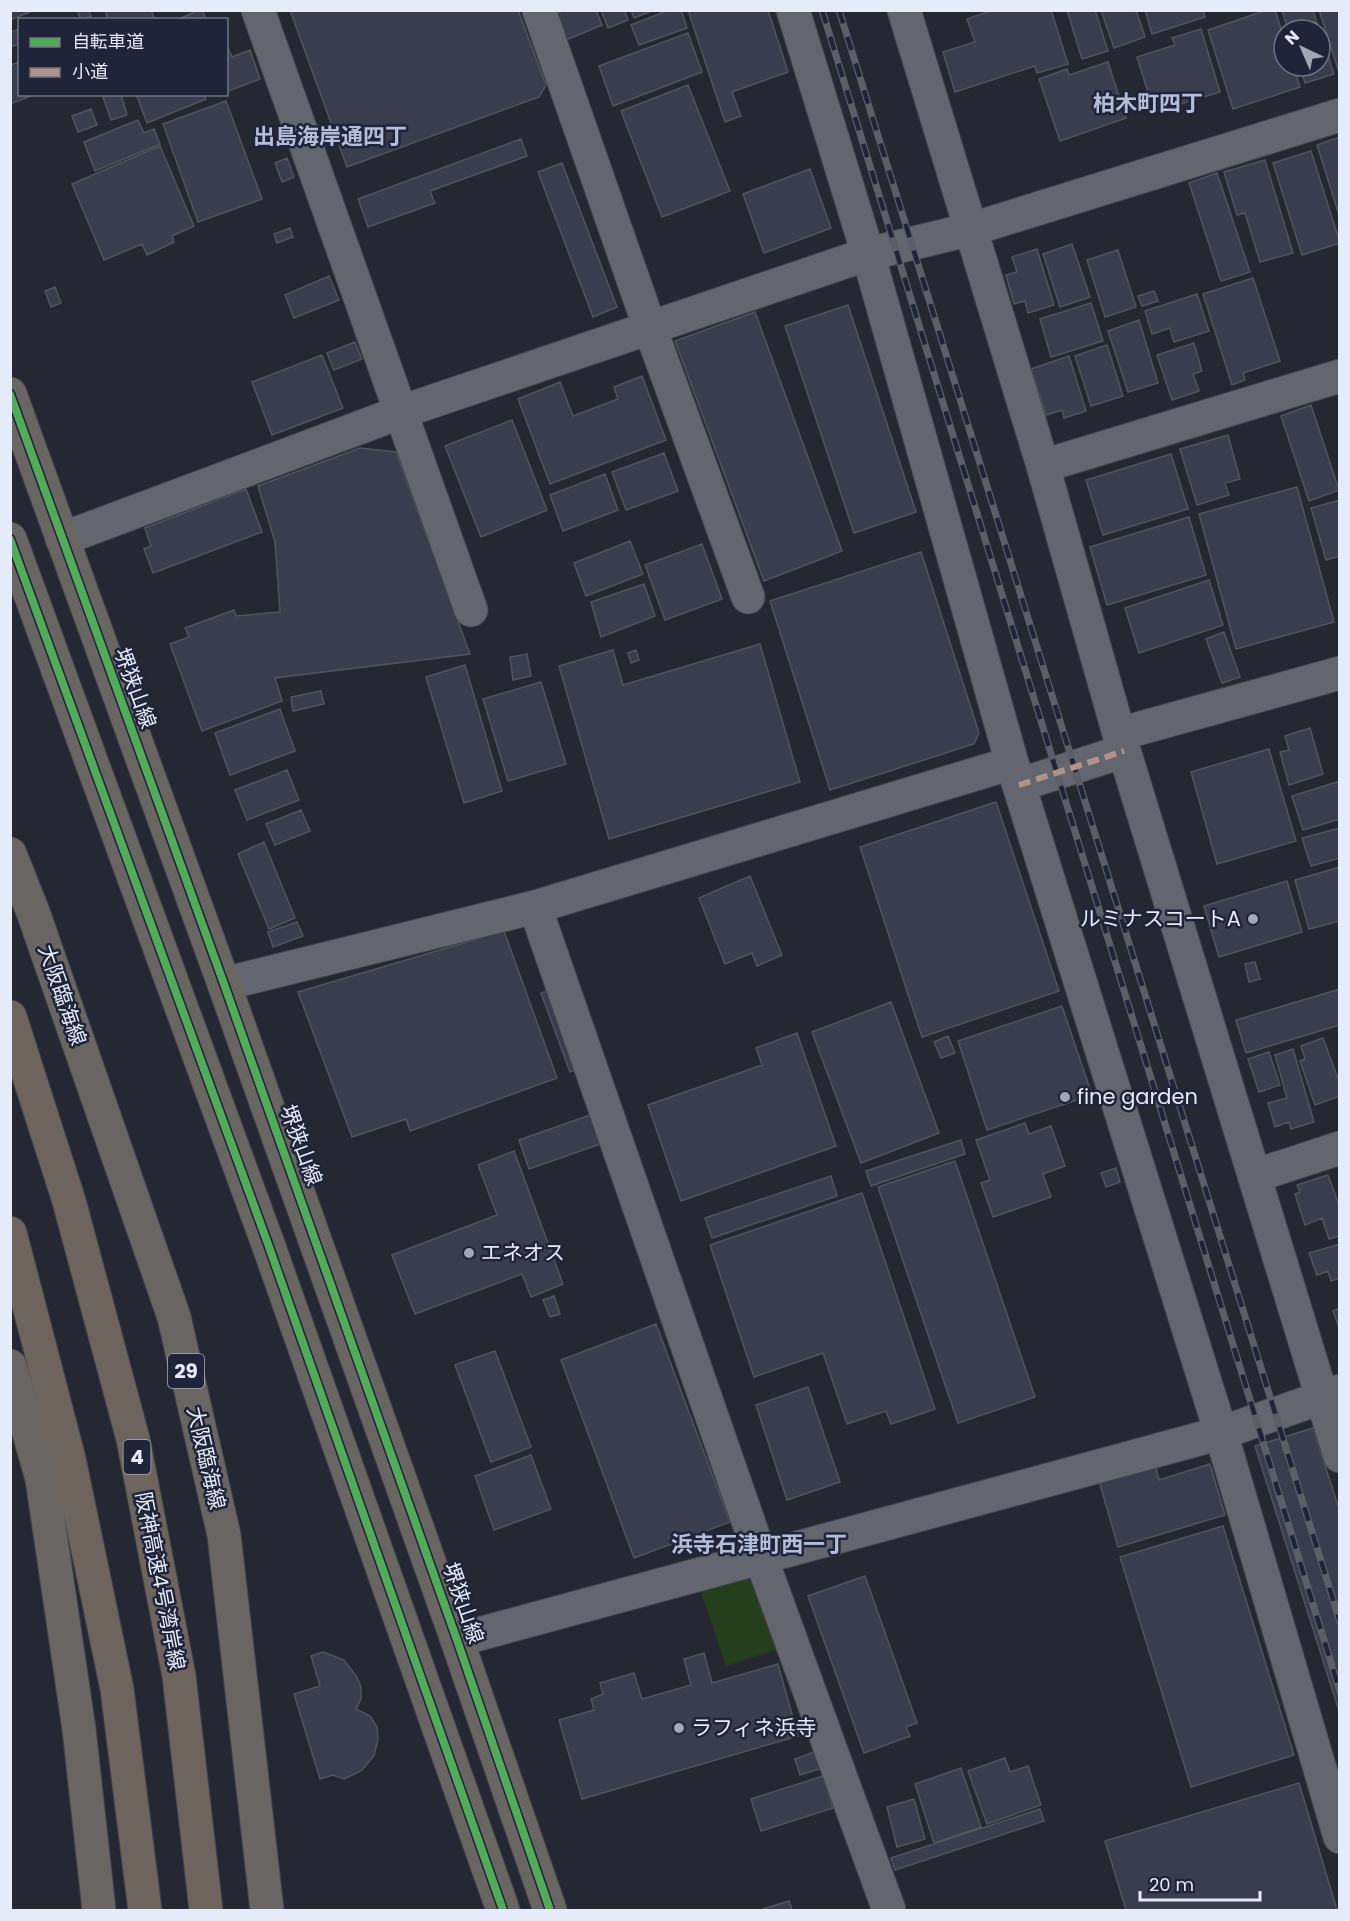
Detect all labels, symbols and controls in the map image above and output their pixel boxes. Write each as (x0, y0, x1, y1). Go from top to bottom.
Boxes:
legend (18, 18, 228, 96)
north arrow (1272, 18, 1332, 78)
text: N (1280, 25, 1304, 50)
text: 自転車道 (72, 29, 144, 54)
text: 小道 (72, 59, 108, 84)
district label: 柏木町四丁 (1093, 88, 1203, 119)
district label: 出島海岸通四丁 (253, 121, 407, 152)
street label: 堺狭山線 (107, 643, 163, 732)
place label: ルミナスコートA (1080, 904, 1241, 933)
marker: ルミナスコートA (1246, 912, 1260, 926)
street label: 大阪臨海線 (32, 940, 93, 1049)
place label: fine garden (1077, 1082, 1198, 1111)
marker: fine garden (1058, 1090, 1072, 1104)
street label: 堺狭山線 (273, 1100, 329, 1189)
place label: エネオス (481, 1238, 565, 1267)
marker: エネオス (462, 1246, 476, 1260)
road number: 29 (168, 1354, 204, 1388)
street label: 大阪臨海線 (181, 1403, 232, 1512)
road number: 4 (124, 1440, 150, 1474)
street label: 阪神高速4号湾岸線 (129, 1489, 192, 1673)
district label: 浜寺石津町西一丁 (671, 1529, 847, 1560)
street label: 堺狭山線 (436, 1558, 491, 1647)
place label: ラフィネ浜寺 (691, 1713, 817, 1742)
marker: ラフィネ浜寺 (672, 1721, 686, 1735)
scale bar (1140, 1864, 1260, 1902)
text: 20 m (1149, 1872, 1194, 1897)

